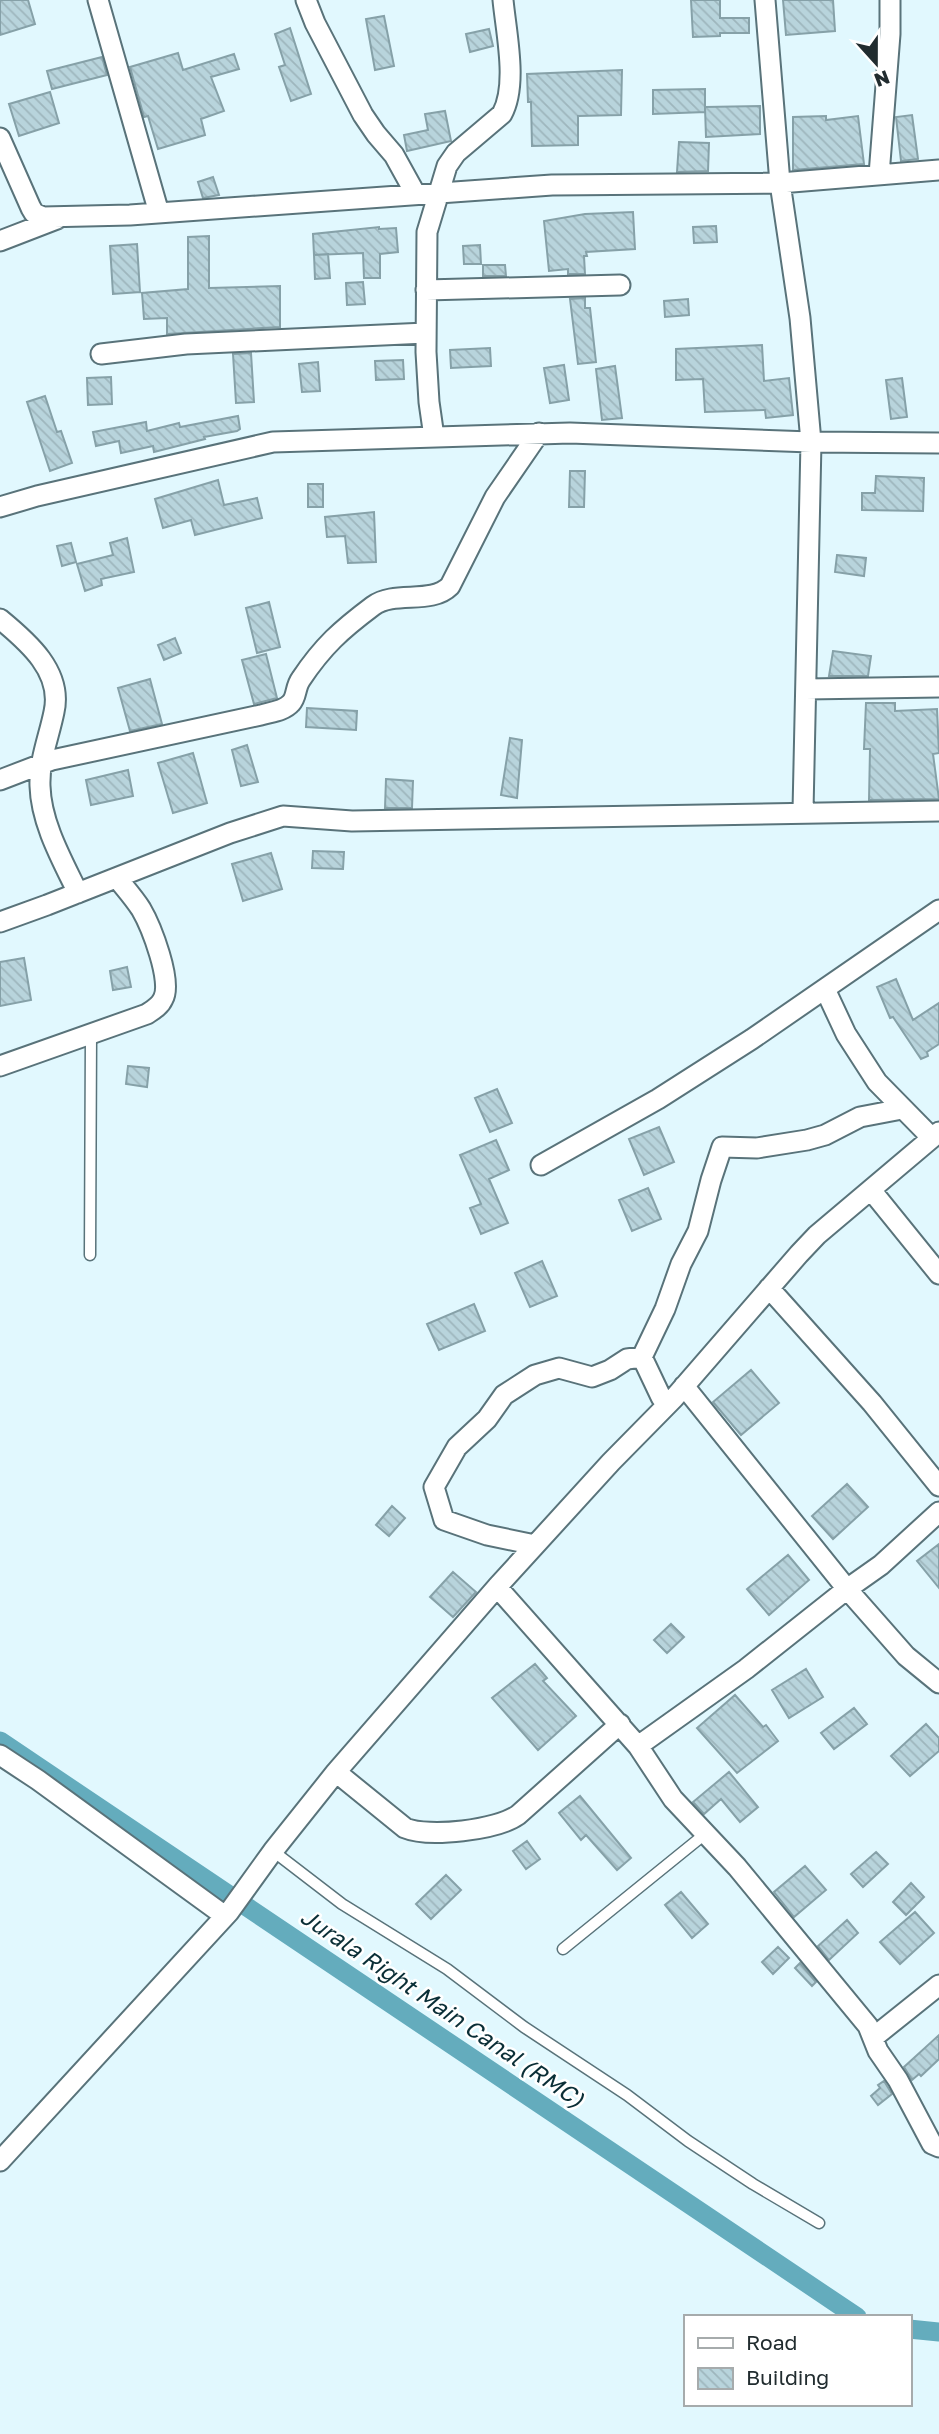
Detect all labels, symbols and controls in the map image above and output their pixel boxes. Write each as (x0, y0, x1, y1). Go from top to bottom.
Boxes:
north arrow (841, 28, 911, 98)
text: N (871, 66, 893, 93)
water label: Jurala Right Main Canal (RMC) (296, 1902, 590, 2113)
legend (684, 2315, 911, 2406)
text: Road (746, 2329, 797, 2355)
text: Building (746, 2364, 829, 2390)

